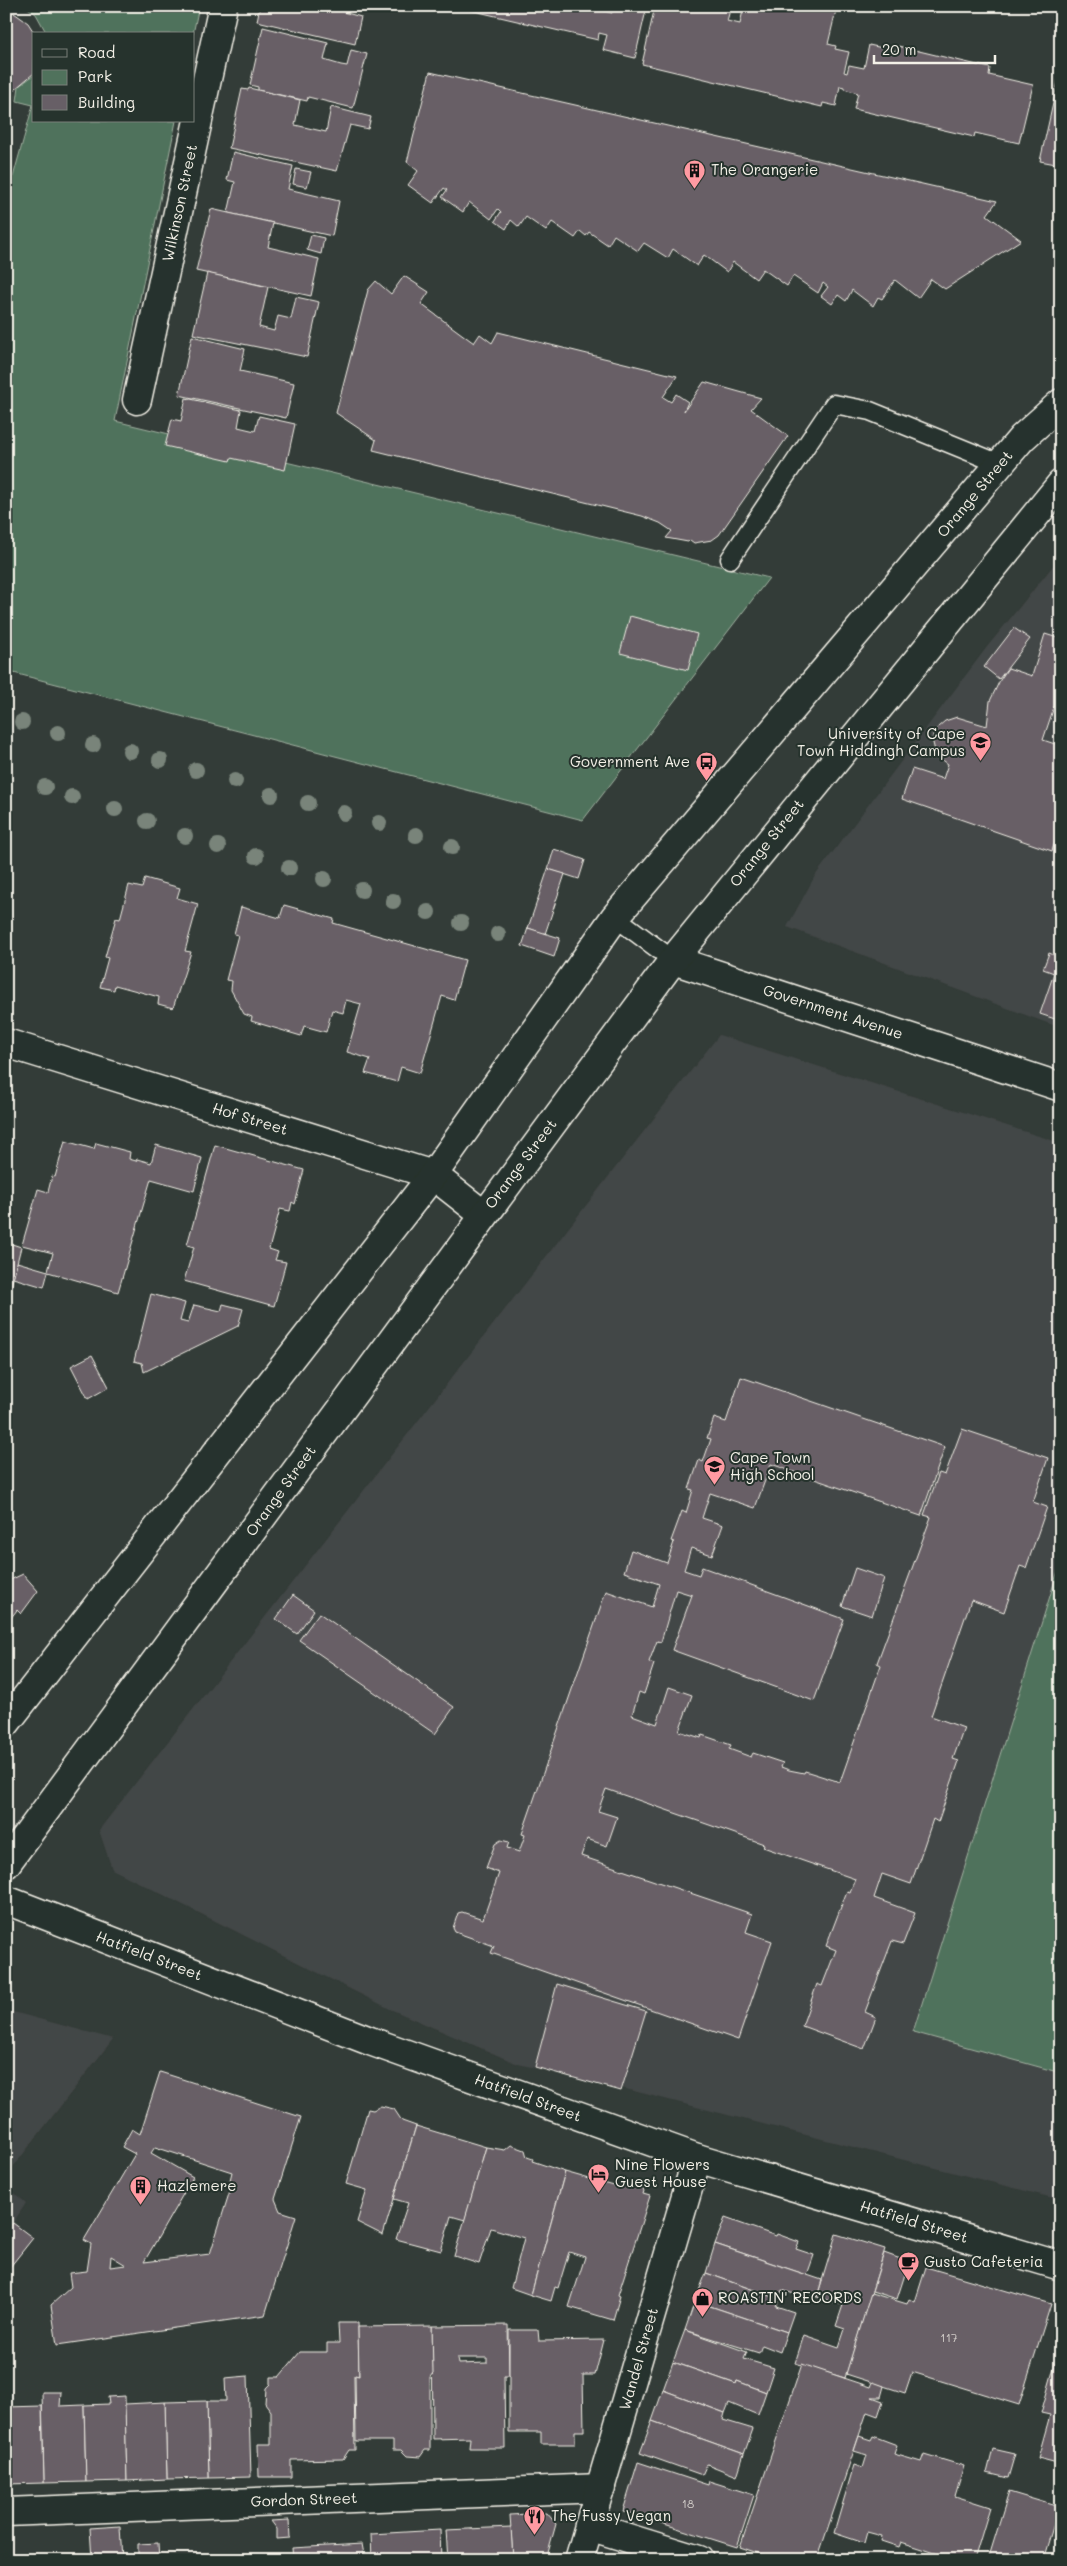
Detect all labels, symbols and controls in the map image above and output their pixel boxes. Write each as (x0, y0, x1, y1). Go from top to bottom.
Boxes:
legend (32, 32, 195, 122)
scale bar (874, 32, 996, 64)
text: 20 m (882, 39, 916, 59)
text: Road (78, 42, 115, 62)
text: Park (78, 66, 112, 86)
text: Building (78, 92, 135, 112)
street label: Wilkinson Street (157, 142, 201, 263)
building icon: The Orangerie (683, 158, 707, 189)
place label: The Orangerie (711, 159, 818, 179)
street label: Orange Street (932, 446, 1016, 541)
place label: University of Cape Town Hiddingh Campus (797, 723, 965, 760)
school or university icon: University of Cape Town Hiddingh Campus (969, 731, 993, 762)
bus stop icon: Government Ave (694, 750, 718, 781)
place label: Government Ave (570, 751, 690, 771)
street label: Orange Street (725, 794, 808, 890)
street label: Government Avenue (761, 979, 906, 1043)
street label: Hof Street (210, 1097, 291, 1139)
street label: Orange Street (480, 1114, 561, 1212)
street label: Orange Street (240, 1441, 320, 1540)
place label: Cape Town High School (730, 1447, 815, 1484)
school or university icon: Cape Town High School (702, 1455, 726, 1486)
street label: Hatfield Street (93, 1926, 205, 1985)
street label: Hatfield Street (472, 2068, 584, 2126)
place label: Nine Flowers Guest House (615, 2154, 710, 2191)
hotel icon: Nine Flowers Guest House (587, 2162, 611, 2193)
building icon: Hazlemere (129, 2174, 153, 2205)
place label: Hazlemere (157, 2175, 237, 2195)
street label: Hatfield Street (858, 2195, 971, 2247)
cafe icon: Gusto Cafeteria (896, 2250, 920, 2281)
place label: Gusto Cafeteria (924, 2251, 1043, 2271)
shop icon: ROASTIN' RECORDS (690, 2286, 714, 2317)
place label: ROASTIN' RECORDS (718, 2287, 862, 2307)
street label: Wandel Street (614, 2305, 662, 2412)
house number: 117 (940, 2329, 958, 2345)
street label: Gordon Street (250, 2487, 358, 2511)
house number: 18 (682, 2495, 694, 2511)
restaurant icon: The Fussy Vegan (523, 2504, 547, 2535)
place label: The Fussy Vegan (551, 2505, 671, 2525)

